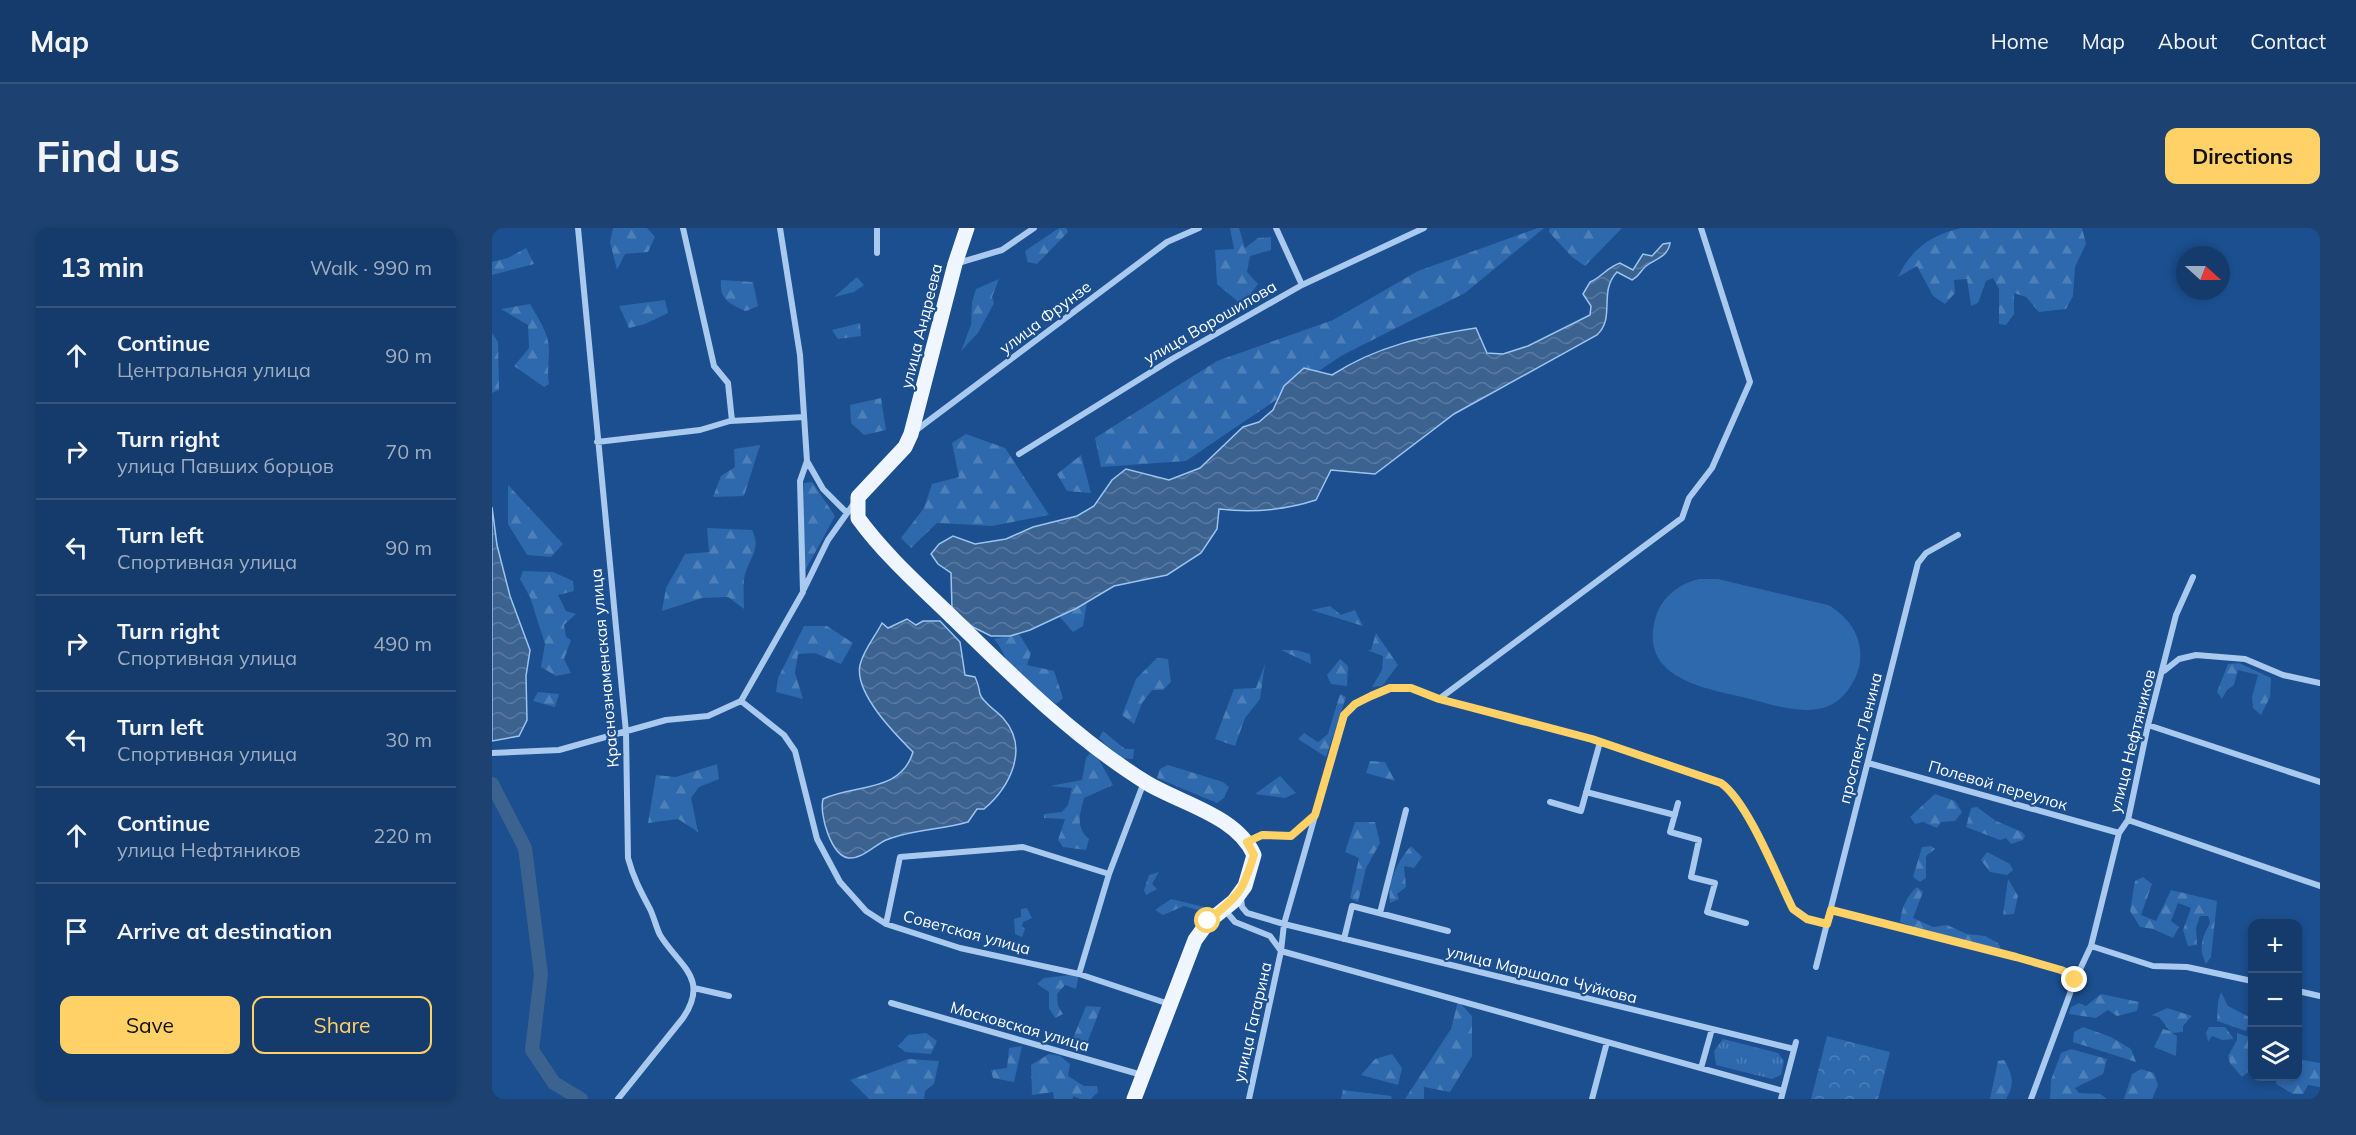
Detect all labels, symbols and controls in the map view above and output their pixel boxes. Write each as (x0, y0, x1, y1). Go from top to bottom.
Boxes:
text: Map (30, 24, 89, 59)
text: Home (1991, 28, 2049, 54)
text: Map (2082, 28, 2125, 54)
text: About (2158, 28, 2217, 54)
text: Contact (2250, 28, 2326, 54)
button: Directions (2165, 128, 2320, 184)
text: Find us (36, 130, 180, 183)
north arrow (2176, 246, 2230, 300)
text: 13 min (60, 251, 144, 284)
text: Walk · 990 m (310, 255, 432, 280)
street label: улица Андреева (896, 261, 946, 391)
street label: улица Фрунзе (995, 276, 1095, 358)
street label: улица Ворошилова (1140, 276, 1280, 368)
text: Continue (117, 329, 210, 357)
icon: ahead (60, 339, 93, 372)
text: 90 m (385, 343, 432, 368)
text: Центральная улица (117, 357, 311, 382)
text: Turn right (117, 425, 220, 453)
icon: right (60, 435, 93, 468)
text: 70 m (385, 439, 432, 464)
text: улица Павших борцов (117, 453, 334, 478)
text: Turn left (117, 521, 204, 549)
icon: left (60, 531, 93, 564)
text: 90 m (385, 535, 432, 560)
text: Спортивная улица (117, 549, 297, 574)
street label: Краснознаменская улица (585, 568, 623, 768)
text: Turn right (117, 617, 220, 645)
icon: right (60, 627, 93, 660)
text: 490 m (373, 631, 432, 656)
text: Спортивная улица (117, 645, 297, 670)
street label: улица Нефтяников (2105, 667, 2159, 815)
street label: проспект Ленина (1834, 670, 1886, 806)
text: Turn left (117, 713, 204, 741)
icon: left (60, 723, 93, 756)
text: 30 m (385, 727, 432, 752)
text: Спортивная улица (117, 741, 297, 766)
street label: Полевой переулок (1926, 756, 2070, 815)
text: Continue (117, 809, 210, 837)
icon: ahead (60, 819, 93, 852)
text: 220 m (373, 823, 432, 848)
text: улица Нефтяников (117, 837, 301, 862)
street label: Советская улица (901, 905, 1033, 959)
route start (1194, 907, 1220, 933)
icon: arrive (60, 915, 93, 948)
text: Arrive at destination (117, 917, 332, 945)
map controls (2248, 919, 2302, 1081)
button: + (2248, 919, 2302, 973)
street label: улица Маршала Чуйкова (1444, 941, 1640, 1007)
street label: улица Гагарина (1228, 960, 1276, 1084)
route end (2061, 966, 2087, 992)
button: − (2248, 973, 2302, 1027)
button: Save (60, 996, 240, 1054)
button: Share (252, 996, 432, 1054)
street label: Московская улица (948, 997, 1092, 1055)
button: layers (2248, 1027, 2302, 1081)

